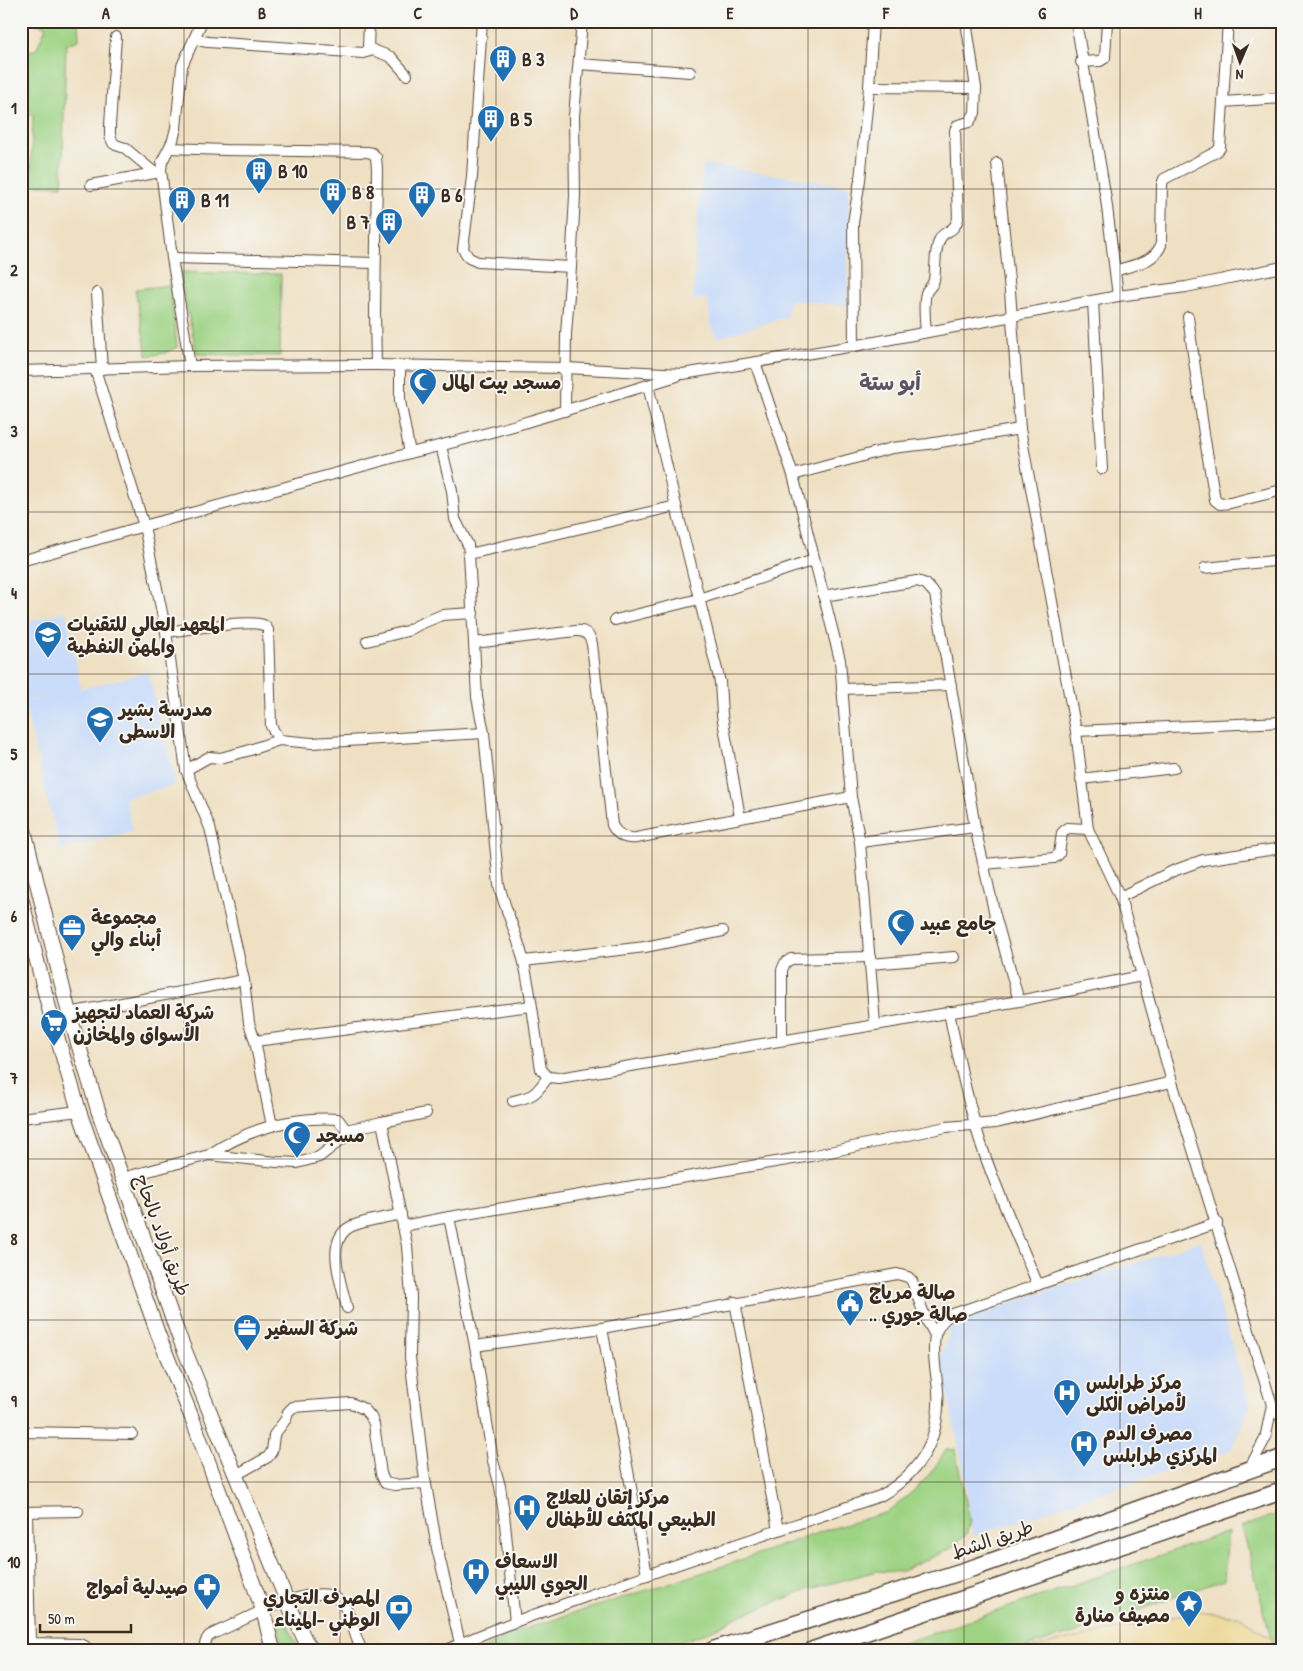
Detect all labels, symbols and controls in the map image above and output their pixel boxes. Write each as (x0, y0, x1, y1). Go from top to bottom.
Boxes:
text: A (102, 2, 110, 24)
text: B (258, 2, 266, 24)
text: C (414, 2, 423, 24)
text: D (570, 2, 578, 24)
text: E (726, 2, 734, 24)
text: F (882, 2, 890, 24)
text: G (1038, 2, 1046, 24)
text: H (1194, 2, 1202, 24)
north arrow (1216, 38, 1266, 88)
building icon: B 3 (488, 44, 518, 83)
place label: B 3 (522, 46, 545, 72)
text: N (1235, 66, 1244, 85)
text: 1 (11, 97, 17, 119)
building icon: B 5 (476, 104, 506, 143)
place label: B 5 (510, 106, 533, 132)
building icon: B 10 (244, 156, 274, 195)
place label: B 10 (278, 158, 308, 184)
building icon: B 8 (318, 177, 348, 216)
place label: B 8 (352, 179, 374, 205)
building icon: B 6 (407, 180, 437, 219)
place label: B 6 (441, 182, 463, 208)
building icon: B 11 (167, 185, 197, 224)
place label: B 11 (201, 187, 229, 213)
building icon: B 7 (374, 207, 404, 246)
place label: B 7 (347, 209, 370, 235)
text: 2 (10, 259, 18, 281)
mosque icon: مسجد بيت المال (408, 367, 438, 406)
district label: أبو ستة (859, 368, 921, 397)
place label: مسجد بيت المال (442, 369, 561, 395)
text: 3 (10, 420, 18, 442)
text: 4 (11, 582, 17, 604)
place label: المعهد العالي للتقنيات والمهن النفطية (67, 611, 225, 659)
school or university icon: المعهد العالي للتقنيات والمهن النفطية (33, 620, 63, 659)
place label: مدرسة بشير الاسطى (117, 696, 213, 744)
school or university icon: مدرسة بشير الاسطى (85, 705, 115, 744)
text: 5 (11, 743, 18, 765)
place label: مجموعة أبناء والي (91, 904, 162, 956)
text: 6 (11, 905, 18, 927)
mosque icon: جامع عبيد (886, 908, 916, 947)
place label: جامع عبيد (920, 910, 996, 937)
office icon: مجموعة أبناء والي (57, 913, 87, 952)
place label: شركة العماد لتجهيز الأسواق والمخازن (71, 999, 214, 1047)
supermarket icon: شركة العماد لتجهيز الأسواق والمخازن (39, 1008, 69, 1047)
text: 7 (9, 1067, 18, 1089)
mosque icon: مسجد (282, 1120, 312, 1159)
place label: مسجد (316, 1122, 365, 1148)
street label: طريق أولاد بالحاج (129, 1170, 197, 1300)
text: 8 (11, 1228, 18, 1250)
place label: صالة مرياج .. صالة جوري (869, 1279, 968, 1329)
public building icon: صالة مرياج .. صالة جوري (835, 1288, 865, 1327)
office icon: شركة السفير (232, 1313, 262, 1352)
place label: شركة السفير (264, 1315, 358, 1341)
place label: مركز طرابلس لأمراض الكلى (1086, 1369, 1186, 1417)
hospital icon: مركز طرابلس لأمراض الكلى (1052, 1378, 1082, 1417)
text: 9 (11, 1390, 17, 1412)
place label: مصرف الدم المركزي طرابلس (1103, 1420, 1217, 1470)
hospital icon: مصرف الدم المركزي طرابلس (1069, 1429, 1099, 1468)
place label: مركز إتقان للعلاج الطبيعي المكثف للأطفال (546, 1484, 716, 1536)
hospital icon: مركز إتقان للعلاج الطبيعي المكثف للأطفال (512, 1493, 542, 1532)
street label: طريق الشط (947, 1513, 1037, 1565)
place label: الاسعاف الجوي الليبي (495, 1548, 588, 1600)
text: 10 (8, 1551, 20, 1573)
hospital icon: الاسعاف الجوي الليبي (461, 1557, 491, 1596)
pharmacy icon: صيدلية أمواج (192, 1572, 222, 1611)
place label: صيدلية أمواج (86, 1574, 188, 1600)
place label: منتزه و مصيف منارة (1075, 1580, 1170, 1628)
place label: المصرف التجاري الوطني -الميناء (263, 1584, 380, 1636)
place icon: منتزه و مصيف منارة (1174, 1589, 1204, 1628)
bank icon: المصرف التجاري الوطني -الميناء (384, 1593, 414, 1632)
scale bar (40, 1601, 131, 1633)
text: 50 m (48, 1608, 75, 1629)

